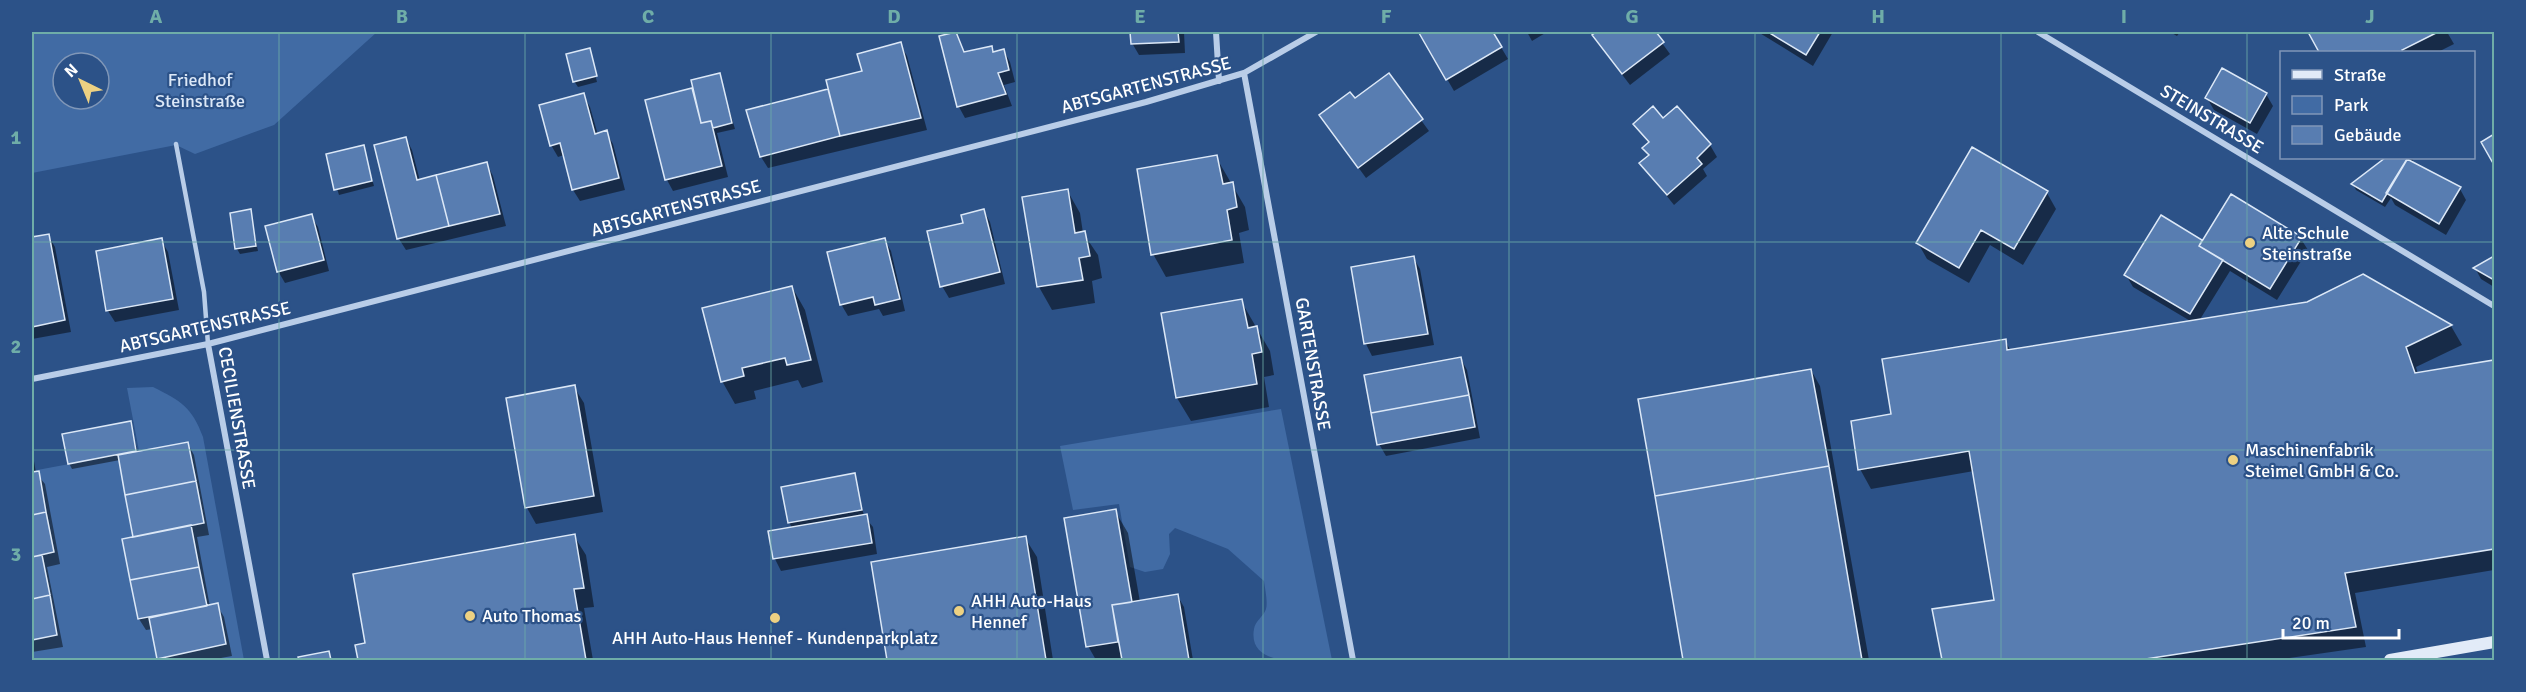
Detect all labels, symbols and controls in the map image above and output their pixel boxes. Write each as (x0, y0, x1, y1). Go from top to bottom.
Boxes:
text: A (150, 4, 163, 29)
text: B (396, 4, 408, 29)
text: C (642, 4, 654, 29)
text: D (887, 4, 901, 29)
text: E (1134, 4, 1146, 29)
text: F (1381, 4, 1392, 29)
text: G (1625, 4, 1639, 29)
text: H (1871, 4, 1885, 29)
text: I (2121, 4, 2127, 29)
text: J (2365, 4, 2375, 29)
north arrow (51, 51, 111, 111)
legend (2280, 51, 2475, 159)
street label: ABTSGARTENSTRASSE (1059, 52, 1233, 118)
text: N (61, 60, 82, 82)
text: Straße (2334, 64, 2386, 86)
park label: Friedhof Steinstraße (155, 69, 245, 112)
street label: STEINSTRASSE (2156, 80, 2268, 158)
text: Park (2334, 94, 2369, 116)
text: Gebäude (2334, 124, 2402, 146)
text: 1 (11, 125, 22, 150)
street label: ABTSGARTENSTRASSE (589, 175, 763, 241)
place label: Alte Schule Steinstraße (2262, 222, 2352, 265)
marker: Alte Schule Steinstraße (2243, 236, 2257, 250)
street label: GARTENSTRASSE (1290, 296, 1336, 432)
street label: ABTSGARTENSTRASSE (117, 297, 293, 357)
text: 2 (11, 334, 21, 359)
street label: CECILIENSTRASSE (214, 345, 260, 491)
place label: Maschinenfabrik Steimel GmbH & Co. (2245, 439, 2399, 482)
marker: Maschinenfabrik Steimel GmbH & Co. (2226, 453, 2240, 467)
text: 3 (11, 542, 21, 567)
place label: AHH Auto-Haus Hennef (971, 590, 1092, 633)
scale bar (2283, 602, 2398, 640)
marker: AHH Auto-Haus Hennef (952, 604, 966, 618)
place label: Auto Thomas (482, 605, 582, 627)
marker: Auto Thomas (463, 609, 477, 623)
marker: AHH Auto-Haus Hennef - Kundenparkplatz (768, 611, 782, 625)
text: 20 m (2292, 612, 2330, 634)
place label: AHH Auto-Haus Hennef - Kundenparkplatz (612, 627, 938, 649)

